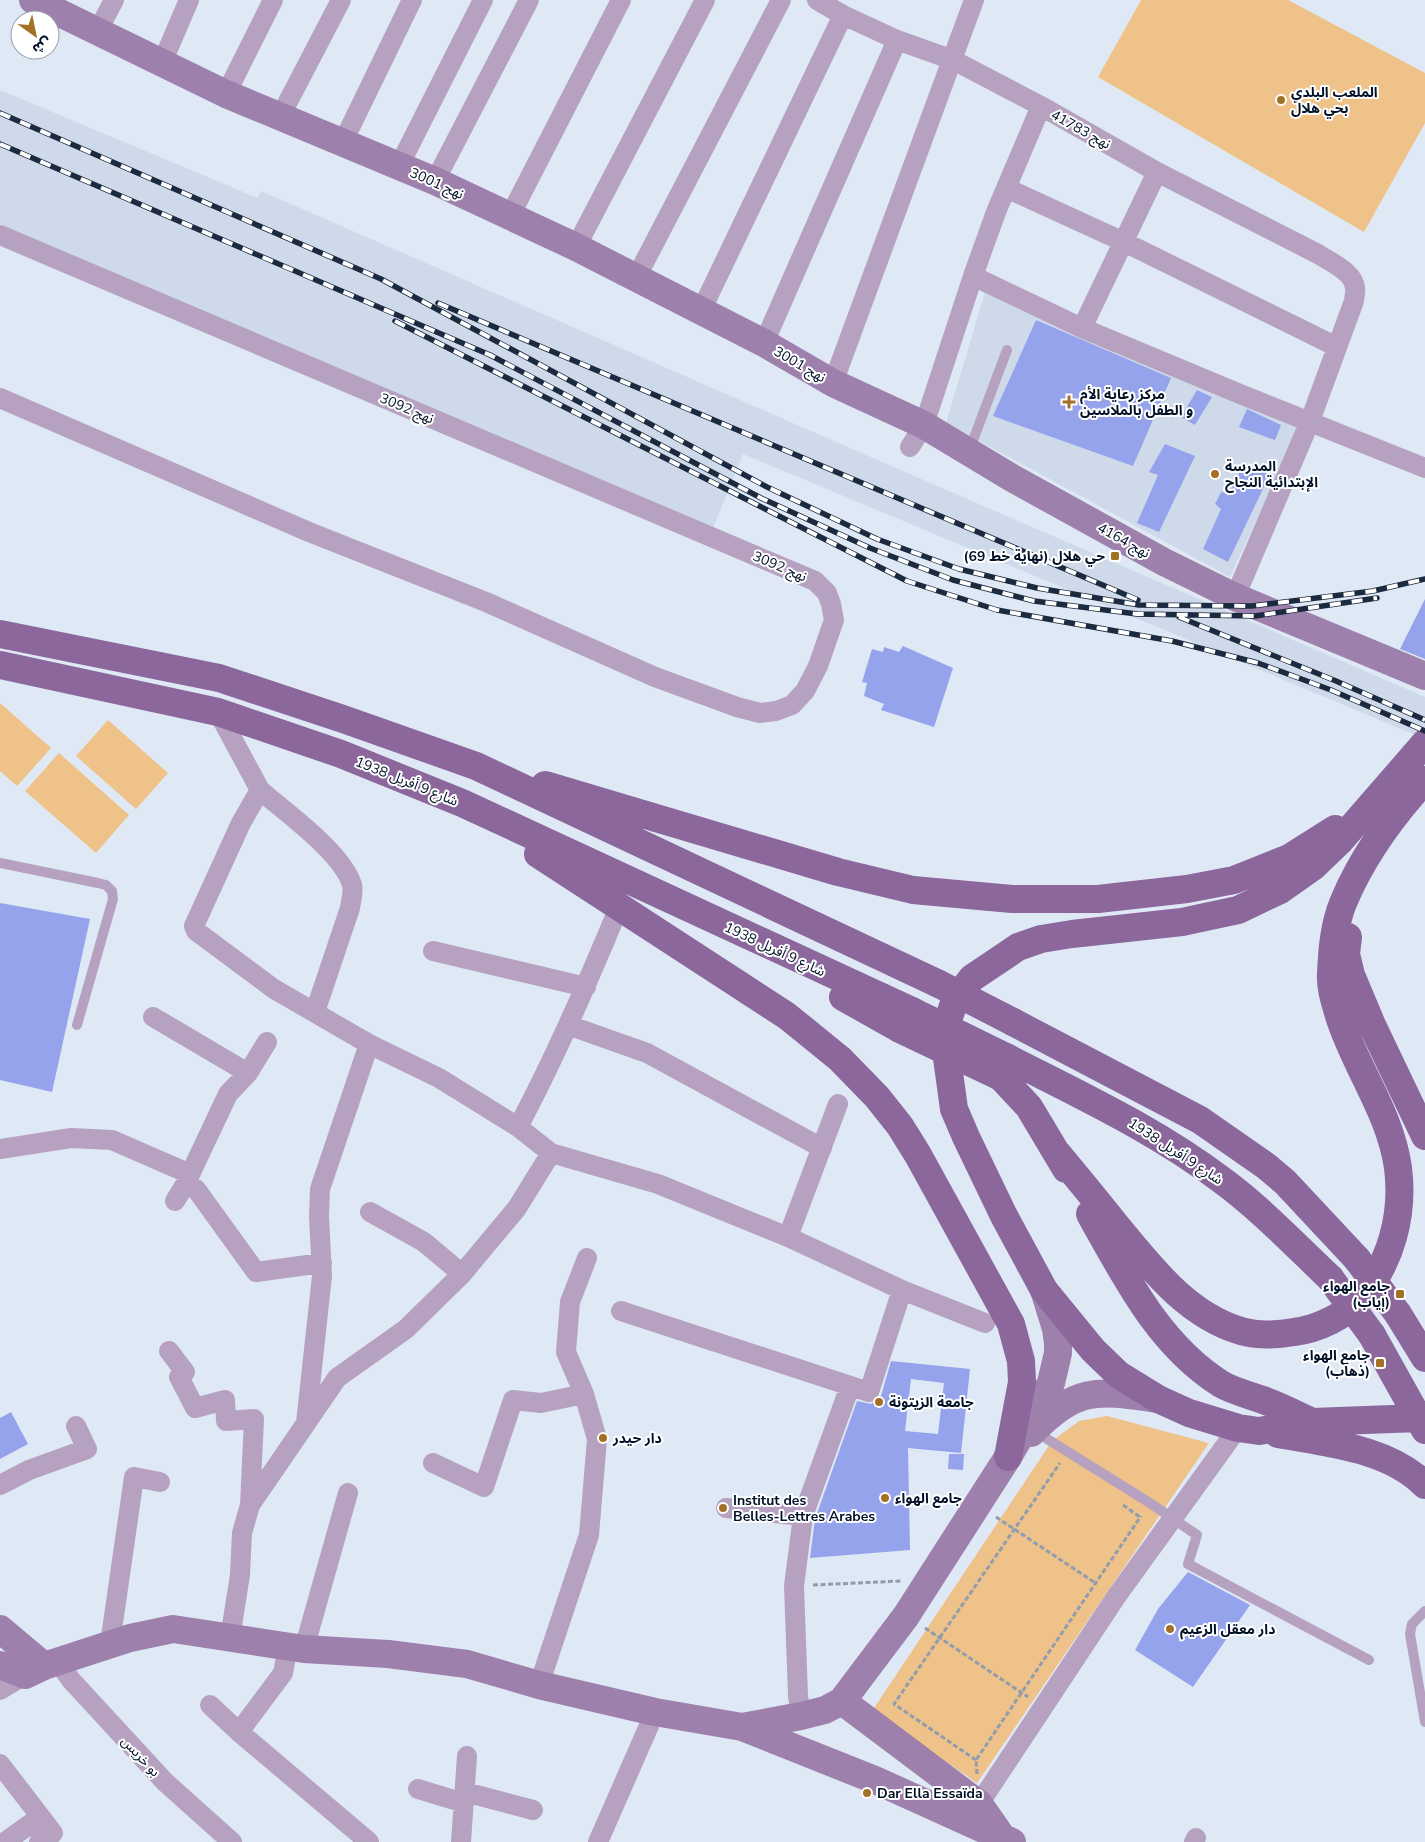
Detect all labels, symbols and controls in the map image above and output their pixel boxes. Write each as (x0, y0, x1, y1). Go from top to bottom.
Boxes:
north arrow (10, 10, 60, 60)
text: ش (29, 32, 55, 59)
place label: الملعب البلدي بحي هلال (1291, 83, 1378, 119)
marker: الملعب البلدي بحي هلال (1275, 94, 1287, 106)
street label: نهج 41783 (1047, 105, 1114, 155)
street label: نهج 3001 (406, 163, 467, 205)
street label: نهج 3001 (770, 342, 829, 388)
place label: مركز رعاية الأم و الطفل بالملاسين (1080, 385, 1193, 420)
street label: نهج 3092 (376, 389, 437, 429)
marker: مركز رعاية الأم و الطفل بالملاسين (1062, 395, 1076, 409)
place label: المدرسة الإبتدائية النجاح (1225, 457, 1318, 493)
marker: المدرسة الإبتدائية النجاح (1209, 468, 1221, 480)
street label: نهج 4164 (1094, 518, 1154, 564)
street label: نهج 3092 (749, 547, 810, 587)
place label: حي هلال (نهاية خط 69) (964, 547, 1105, 567)
marker: حي هلال (نهاية خط 69) (1109, 550, 1121, 562)
street label: شارع 9 أفريل 1938 (352, 752, 461, 812)
street label: شارع 9 أفريل 1938 (721, 918, 828, 982)
street label: شارع 9 أفريل 1938 (1124, 1114, 1227, 1190)
place label: جامع الهواء (إياب) (1323, 1277, 1390, 1312)
marker: جامع الهواء (إياب) (1394, 1288, 1406, 1300)
place label: جامع الهواء (ذهاب) (1303, 1346, 1370, 1381)
marker: جامع الهواء (ذهاب) (1374, 1357, 1386, 1369)
place label: جامعة الزيتونة (889, 1393, 974, 1412)
marker: جامعة الزيتونة (873, 1396, 885, 1408)
place label: دار حيدر (612, 1429, 662, 1448)
marker: دار حيدر (597, 1432, 609, 1444)
place label: جامع الهواء (895, 1489, 962, 1508)
place label: Institut des Belles-Lettres Arabes (733, 1491, 875, 1526)
marker: جامع الهواء (879, 1492, 891, 1504)
marker: Institut des Belles-Lettres Arabes (717, 1502, 729, 1514)
place label: دار معقل الزعيم (1180, 1620, 1275, 1640)
marker: دار معقل الزعيم (1164, 1623, 1176, 1635)
street label: بو خريس (117, 1732, 165, 1781)
place label: Dar Ella Essaïda (877, 1784, 983, 1803)
marker: Dar Ella Essaïda (861, 1787, 873, 1799)

